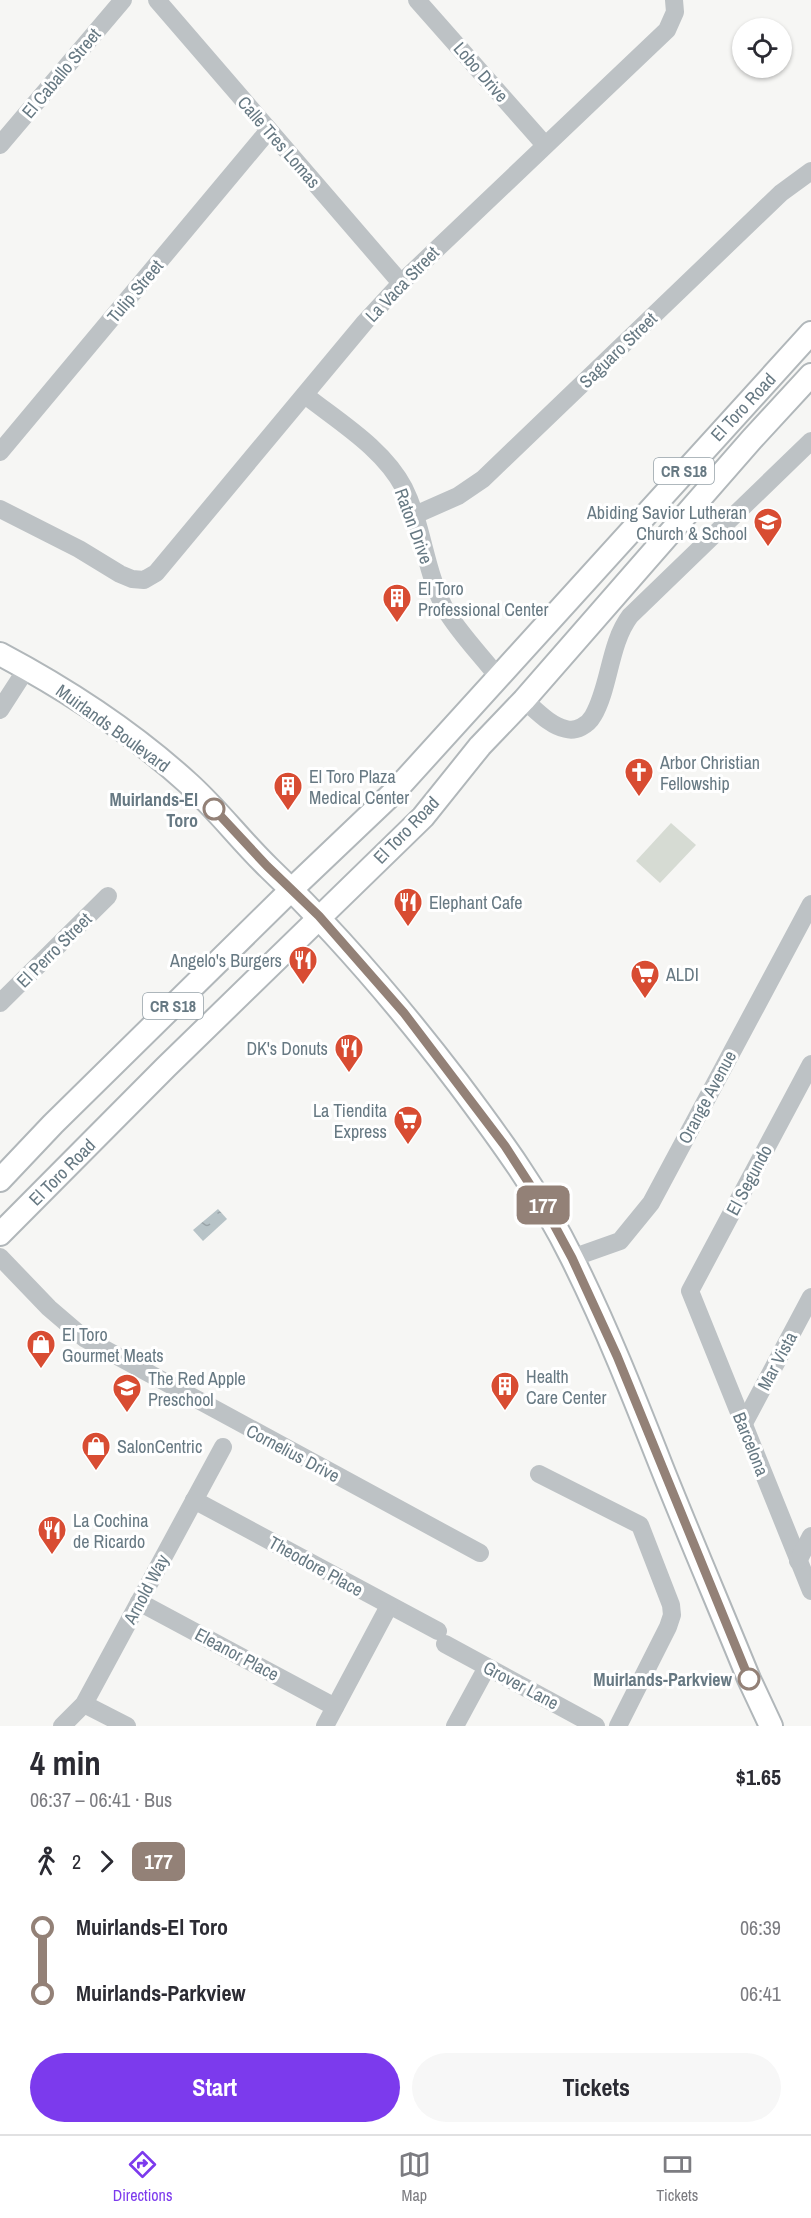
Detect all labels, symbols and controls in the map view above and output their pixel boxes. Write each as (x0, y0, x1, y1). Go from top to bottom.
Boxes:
map controls (732, 18, 792, 78)
button: locate (732, 18, 792, 78)
street label: El Caballo Street (16, 23, 106, 123)
street label: Lobo Drive (448, 37, 514, 107)
street label: Calle Tres Lomas (232, 90, 326, 194)
street label: La Vaca Street (359, 241, 445, 327)
street label: Tulip Street (101, 254, 169, 328)
street label: Saguaro Street (574, 307, 662, 393)
street label: El Toro Road (705, 367, 781, 447)
road number: CR S18 (654, 458, 714, 484)
street label: Raton Drive (389, 485, 439, 567)
place label: Abiding Savior Lutheran Church & School (586, 500, 747, 546)
school or university icon: Abiding Savior Lutheran Church & School (752, 506, 784, 548)
place label: El Toro Professional Center (418, 576, 549, 622)
building icon: El Toro Professional Center (381, 582, 413, 624)
street label: Muirlands Boulevard (51, 678, 175, 778)
place label: Arbor Christian Fellowship (659, 750, 760, 796)
church icon: Arbor Christian Fellowship (623, 756, 655, 798)
place label: El Toro Plaza Medical Center (309, 764, 409, 810)
building icon: El Toro Plaza Medical Center (272, 770, 304, 812)
place label: Muirlands-El Toro (109, 787, 198, 833)
street label: El Toro Road (367, 791, 445, 869)
marker: Muirlands-El Toro (203, 798, 225, 820)
restaurant icon: Elephant Cafe (392, 886, 424, 928)
place label: Elephant Cafe (429, 890, 523, 915)
street label: El Perro Street (11, 907, 97, 993)
restaurant icon: Angelo's Burgers (287, 944, 319, 986)
place label: Angelo's Burgers (169, 948, 282, 973)
supermarket icon: ALDI (629, 958, 661, 1000)
place label: ALDI (665, 962, 699, 987)
road number: CR S18 (143, 993, 203, 1019)
restaurant icon: DK's Donuts (333, 1032, 365, 1074)
place label: DK's Donuts (246, 1036, 328, 1061)
street label: Orange Avenue (672, 1046, 742, 1148)
place label: La Tiendita Express (313, 1098, 387, 1144)
supermarket icon: La Tiendita Express (392, 1104, 424, 1146)
street label: El Toro Road (23, 1133, 101, 1211)
street label: El Segundo (720, 1140, 778, 1220)
line badge: 177 (508, 1186, 578, 1224)
text: 177 (529, 1191, 557, 1220)
place label: El Toro Gourmet Meats (62, 1322, 164, 1368)
street label: Mar Vista (751, 1327, 803, 1395)
shop icon: El Toro Gourmet Meats (25, 1328, 57, 1370)
place label: Health Care Center (526, 1364, 606, 1410)
place label: The Red Apple Preschool (148, 1366, 246, 1412)
building icon: Health Care Center (489, 1370, 521, 1412)
school or university icon: The Red Apple Preschool (111, 1372, 143, 1414)
street label: Barcelona (727, 1409, 775, 1479)
street label: Cornelius Drive (242, 1418, 344, 1488)
shop icon: SalonCentric (80, 1430, 112, 1472)
place label: SalonCentric (117, 1434, 202, 1459)
place label: La Cochina de Ricardo (73, 1508, 149, 1554)
restaurant icon: La Cochina de Ricardo (36, 1514, 68, 1556)
street label: Theodore Place (264, 1530, 368, 1602)
street label: Arnold Way (117, 1549, 175, 1629)
street label: Eleanor Place (191, 1621, 283, 1687)
street label: Grover Lane (479, 1655, 563, 1715)
place label: Muirlands-Parkview (593, 1667, 733, 1692)
marker: Muirlands-Parkview (738, 1668, 760, 1690)
text: 4 min (30, 1741, 101, 1785)
text: $1.65 (736, 1762, 781, 1792)
text: 06:37 – 06:41 · Bus (30, 1786, 172, 1813)
icon: walk (30, 1845, 63, 1878)
icon: forward (90, 1845, 123, 1878)
text: 177 (144, 1847, 173, 1876)
text: 2 (72, 1848, 81, 1875)
text: Muirlands-El Toro (76, 1912, 228, 1942)
text: 06:39 (740, 1914, 781, 1941)
text: Muirlands-Parkview (76, 1978, 245, 2008)
text: 06:41 (740, 1980, 781, 2007)
button: Start (30, 2053, 400, 2122)
button: Tickets (412, 2053, 781, 2122)
tab: Directions (113, 2148, 172, 2206)
tab: Map (398, 2148, 431, 2206)
tab: Tickets (656, 2148, 698, 2206)

